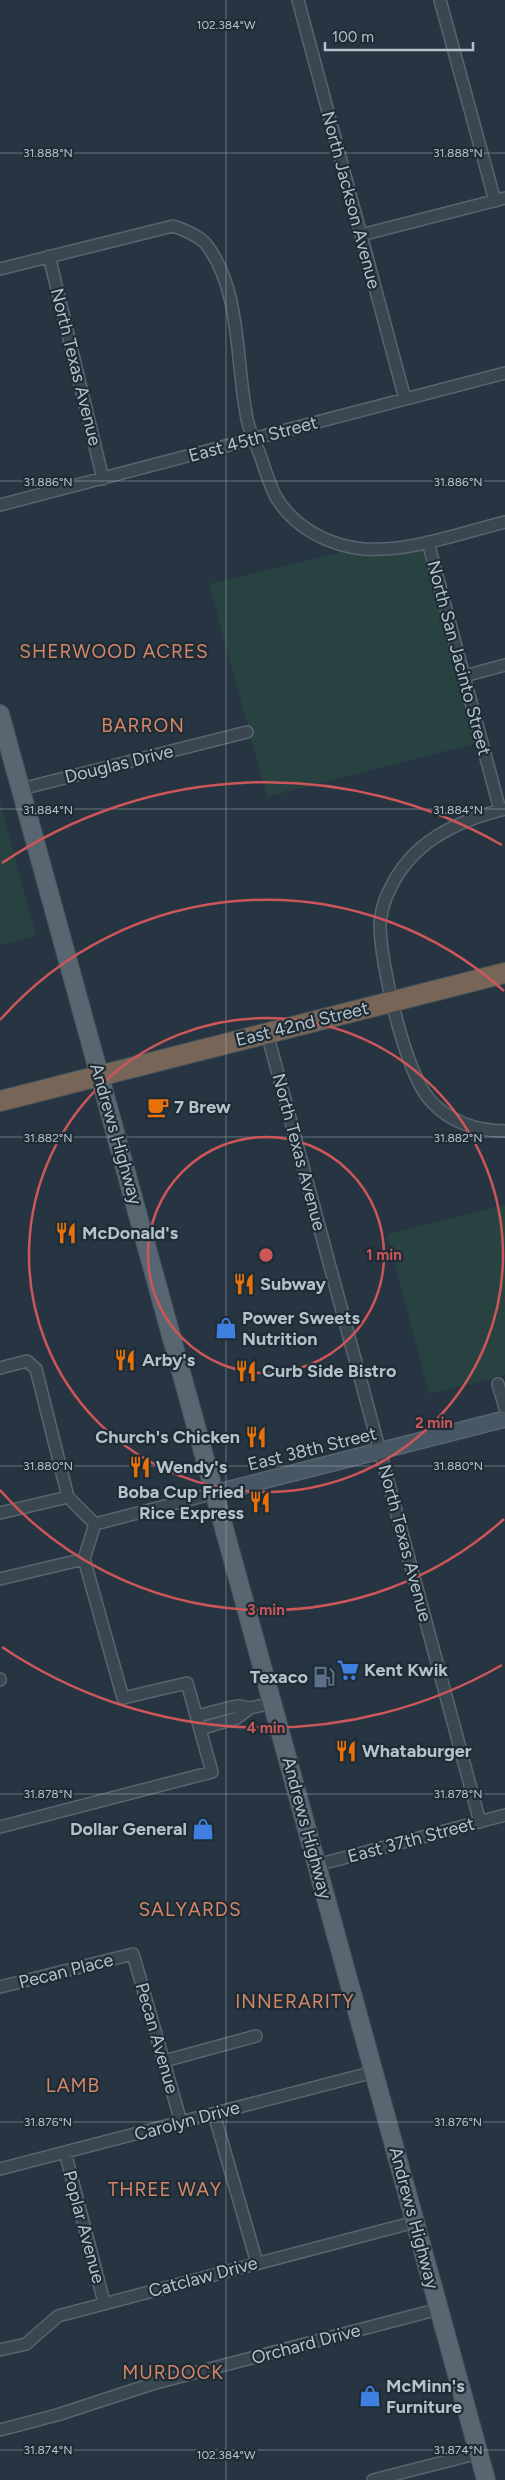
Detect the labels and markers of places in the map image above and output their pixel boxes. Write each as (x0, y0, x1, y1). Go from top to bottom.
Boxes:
cafe icon: 7 Brew (145, 1094, 171, 1120)
place label: 7 Brew (174, 1096, 231, 1118)
restaurant icon: McDonald's (53, 1220, 79, 1246)
place label: McDonald's (82, 1222, 179, 1244)
centre of rings (257, 1246, 275, 1264)
restaurant icon: Subway (231, 1271, 257, 1297)
place label: Subway (260, 1273, 327, 1295)
place label: Power Sweets Nutrition (242, 1307, 360, 1350)
shop icon: Power Sweets Nutrition (213, 1315, 239, 1341)
restaurant icon: Arby's (112, 1347, 138, 1373)
place label: Arby's (142, 1349, 196, 1371)
restaurant icon: Curb Side Bistro (233, 1358, 259, 1384)
place label: Curb Side Bistro (262, 1360, 396, 1382)
restaurant icon: Church's Chicken (243, 1424, 269, 1450)
place label: Church's Chicken (95, 1426, 240, 1448)
restaurant icon: Wendy's (127, 1454, 153, 1480)
place label: Wendy's (156, 1456, 228, 1478)
place label: Boba Cup Fried Rice Express (118, 1481, 245, 1524)
restaurant icon: Boba Cup Fried Rice Express (247, 1489, 273, 1515)
supermarket icon: Kent Kwik (335, 1657, 361, 1683)
place label: Kent Kwik (364, 1659, 448, 1681)
fuel station icon: Texaco (311, 1664, 337, 1690)
place label: Texaco (250, 1666, 308, 1688)
restaurant icon: Whataburger (333, 1738, 359, 1764)
place label: Whataburger (362, 1740, 472, 1762)
shop icon: Dollar General (190, 1816, 216, 1842)
place label: Dollar General (70, 1818, 187, 1840)
place label: McMinn's Furniture (386, 2375, 465, 2418)
shop icon: McMinn's Furniture (357, 2383, 383, 2409)

